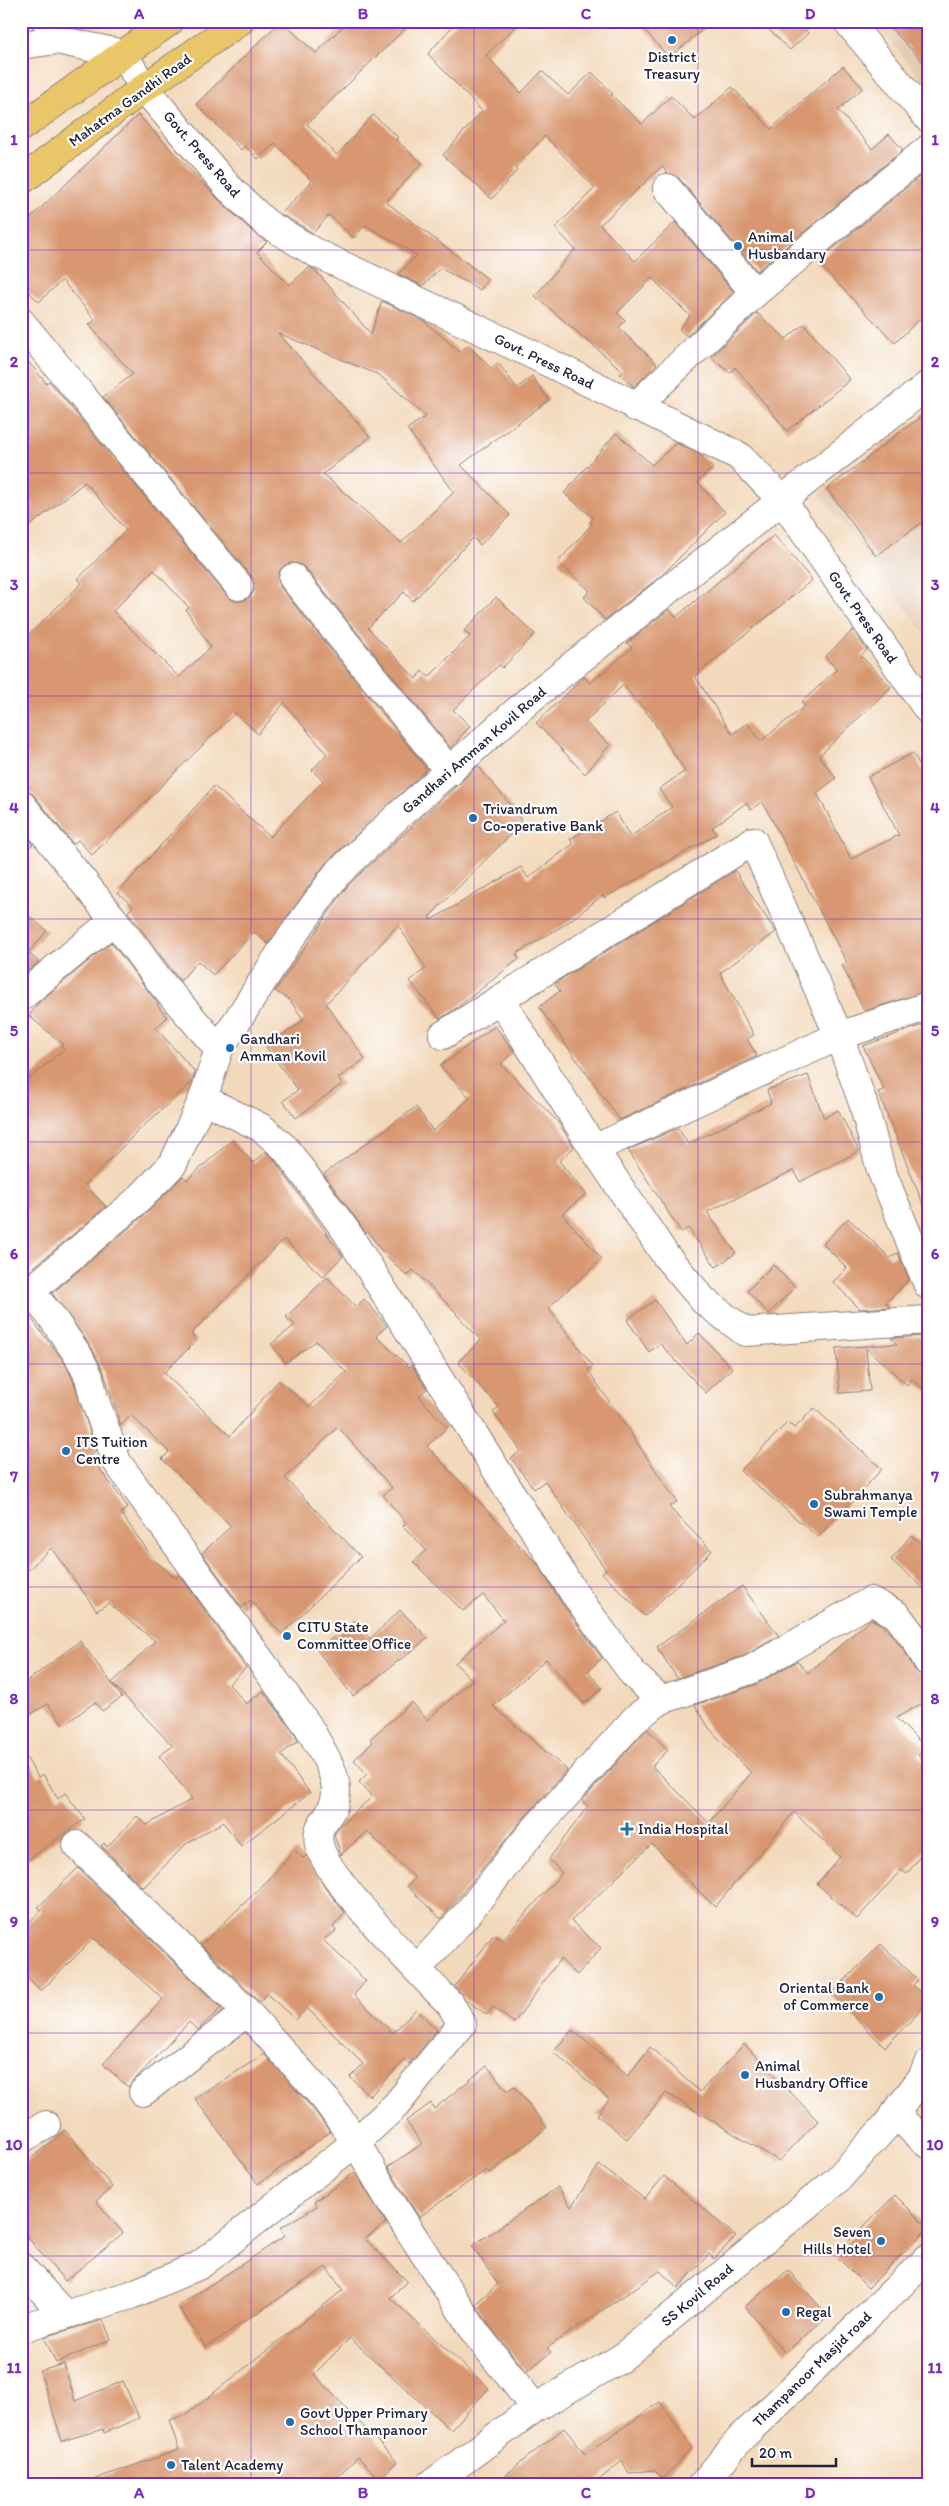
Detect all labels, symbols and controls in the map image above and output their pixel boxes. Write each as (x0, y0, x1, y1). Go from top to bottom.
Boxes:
text: A (133, 4, 145, 23)
text: B (358, 4, 369, 23)
text: C (581, 4, 592, 23)
text: D (805, 4, 816, 23)
marker: District Treasury (666, 34, 678, 46)
place label: District Treasury (644, 48, 700, 83)
street label: Mahatma Gandhi Road (65, 49, 195, 151)
street label: Govt. Press Road (159, 107, 245, 201)
text: 1 (10, 130, 18, 149)
text: 1 (931, 130, 939, 149)
place label: Animal Husbandary (748, 228, 826, 263)
marker: Animal Husbandary (732, 240, 744, 252)
street label: Govt. Press Road (491, 329, 597, 393)
text: 2 (10, 352, 19, 371)
text: 2 (931, 352, 940, 371)
street label: Govt. Press Road (824, 567, 902, 667)
text: 3 (10, 575, 19, 594)
text: 3 (931, 575, 940, 594)
street label: Gandhari Amman Kovil Road (398, 682, 550, 818)
text: 4 (9, 798, 19, 817)
text: 4 (930, 798, 940, 817)
place label: Trivandrum Co-operative Bank (483, 800, 603, 835)
marker: Trivandrum Co-operative Bank (467, 812, 479, 824)
text: 5 (10, 1021, 19, 1040)
text: 5 (931, 1021, 940, 1040)
place label: Gandhari Amman Kovil (240, 1030, 327, 1065)
marker: Gandhari Amman Kovil (224, 1042, 236, 1054)
text: 6 (10, 1244, 19, 1263)
text: 6 (931, 1244, 940, 1263)
place label: ITS Tuition Centre (76, 1433, 148, 1468)
marker: ITS Tuition Centre (60, 1445, 72, 1457)
text: 7 (9, 1467, 18, 1486)
text: 7 (930, 1467, 939, 1486)
place label: Subrahmanya Swami Temple (824, 1486, 917, 1521)
marker: Subrahmanya Swami Temple (808, 1498, 820, 1510)
place label: CITU State Committee Office (297, 1618, 411, 1653)
marker: CITU State Committee Office (281, 1630, 293, 1642)
text: 8 (10, 1689, 19, 1708)
text: 8 (931, 1689, 940, 1708)
place label: India Hospital (638, 1820, 729, 1838)
marker: India Hospital (620, 1822, 634, 1836)
text: 9 (10, 1912, 18, 1931)
text: 9 (931, 1912, 939, 1931)
place label: Oriental Bank of Commerce (779, 1979, 869, 2014)
marker: Oriental Bank of Commerce (873, 1991, 885, 2003)
place label: Animal Husbandry Office (755, 2057, 868, 2092)
marker: Animal Husbandry Office (739, 2069, 751, 2081)
text: 10 (5, 2135, 23, 2154)
text: 10 (926, 2135, 944, 2154)
place label: Seven Hills Hotel (803, 2223, 872, 2258)
marker: Seven Hills Hotel (875, 2235, 887, 2247)
street label: SS Kovil Road (657, 2260, 737, 2330)
place label: Regal (796, 2303, 832, 2321)
marker: Regal (780, 2306, 792, 2318)
street label: Thampanoor Masjid road (749, 2307, 876, 2431)
text: 11 (7, 2358, 22, 2377)
text: 11 (928, 2358, 943, 2377)
place label: Govt Upper Primary School Thampanoor (300, 2404, 428, 2439)
marker: Govt Upper Primary School Thampanoor (284, 2416, 296, 2428)
scale bar (752, 2436, 835, 2468)
text: 20 m (759, 2444, 793, 2462)
place label: Talent Academy (181, 2456, 283, 2474)
marker: Talent Academy (165, 2459, 177, 2471)
text: A (133, 2483, 145, 2502)
text: B (358, 2483, 369, 2502)
text: C (581, 2483, 592, 2502)
text: D (805, 2483, 816, 2502)

